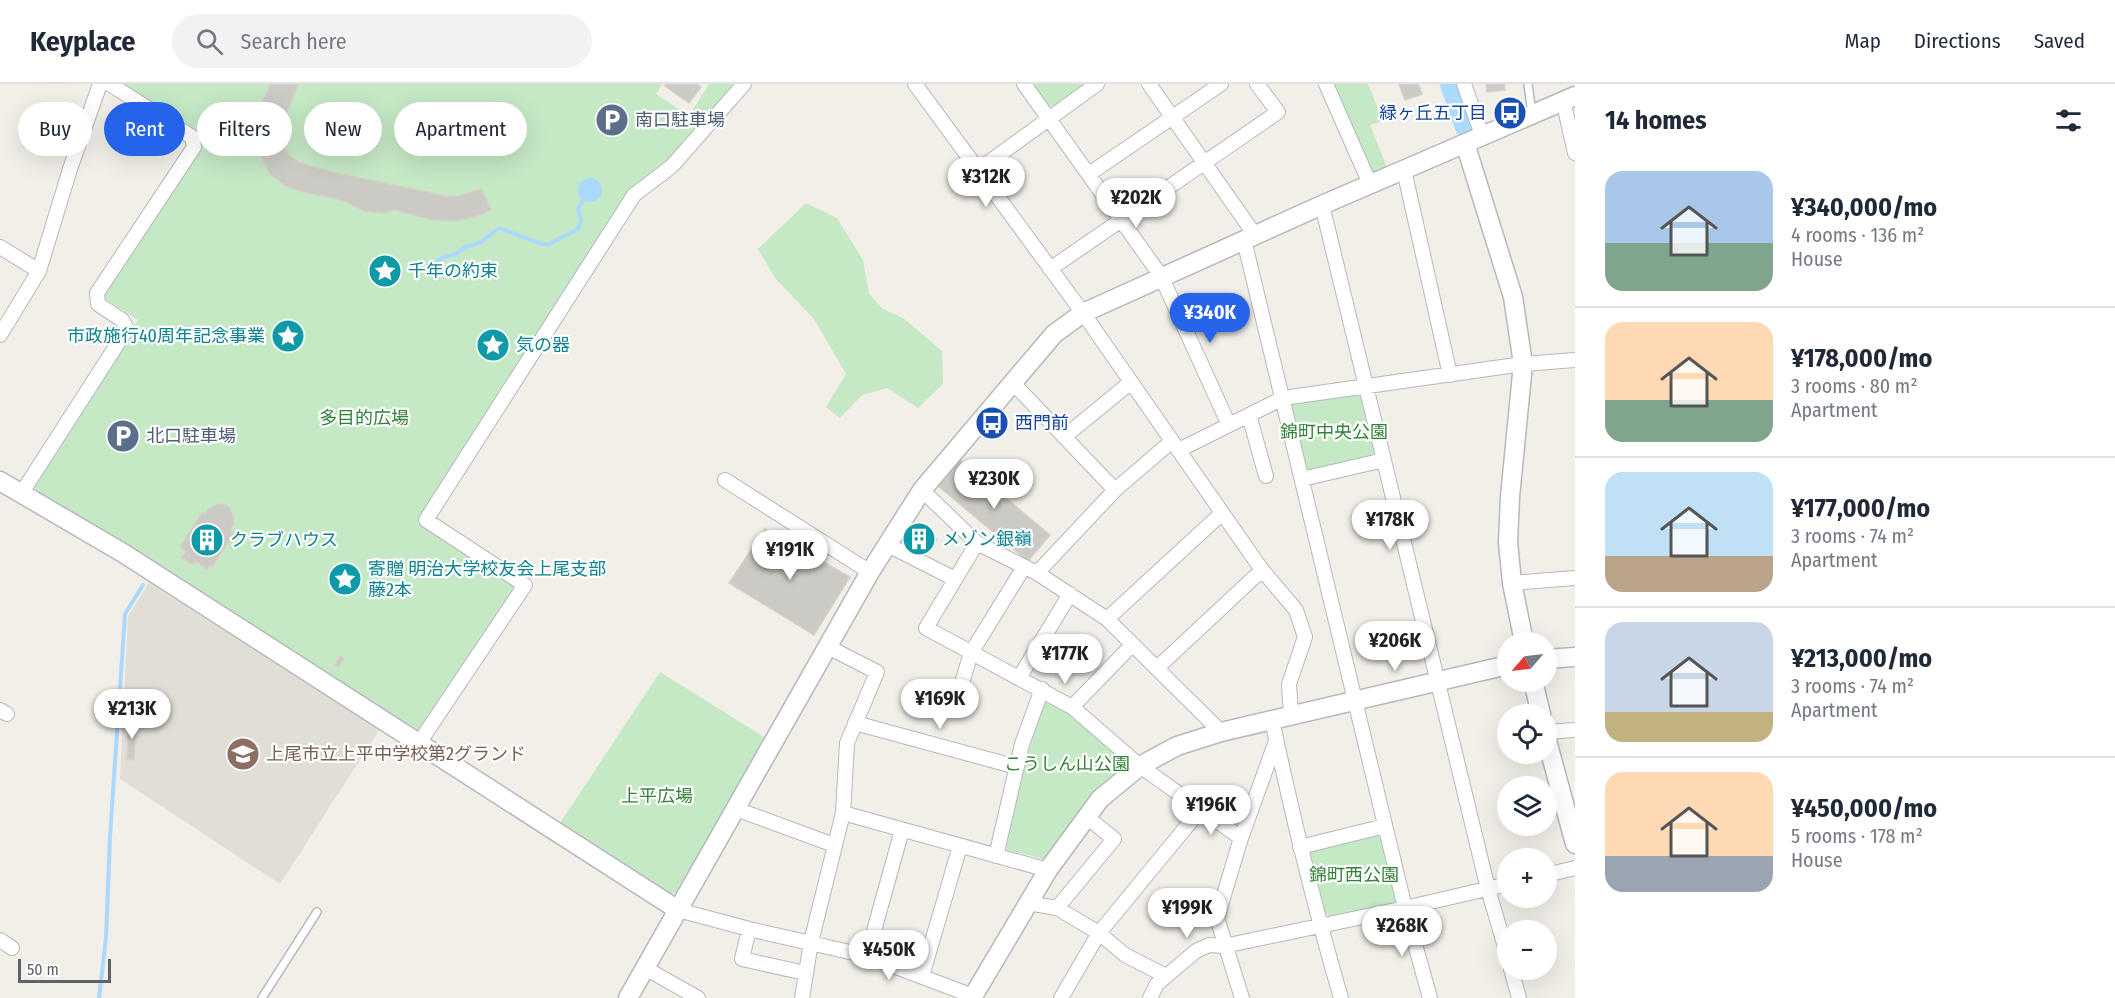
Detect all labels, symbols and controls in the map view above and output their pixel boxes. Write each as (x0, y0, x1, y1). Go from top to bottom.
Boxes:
search box (172, 14, 592, 68)
text: Keyplace (30, 25, 136, 58)
icon: search (193, 25, 226, 58)
text: Search here (241, 28, 347, 55)
text: Map (1844, 28, 1881, 54)
text: Directions (1914, 28, 2001, 54)
text: Saved (2034, 28, 2085, 54)
bus stop icon: 緑ヶ丘五丁目 (1492, 95, 1528, 131)
chip: Buy (18, 102, 92, 156)
chip: Rent (104, 102, 185, 156)
chip: Filters (197, 102, 292, 156)
chip: New (304, 102, 382, 156)
chip: Apartment (394, 102, 527, 156)
parking icon: 南口駐車場 (594, 102, 630, 138)
place label: 緑ヶ丘五丁目 (1379, 102, 1487, 124)
icon: filters (2052, 104, 2085, 137)
text: 14 homes (1605, 105, 1707, 136)
place label: 南口駐車場 (635, 109, 725, 131)
pin: ¥312K (944, 157, 1028, 208)
text: ¥312K (962, 164, 1010, 188)
pin: ¥202K (1094, 178, 1178, 229)
text: ¥202K (1111, 185, 1161, 209)
text: ¥340,000/mo (1791, 192, 1937, 223)
icon: home (1653, 195, 1725, 267)
text: 4 rooms · 136 m² (1791, 223, 1924, 247)
text: House (1791, 247, 1843, 271)
place icon: 千年の約束 (367, 253, 403, 289)
place label: 千年の約束 (408, 260, 498, 282)
pin: ¥340K (1168, 293, 1252, 344)
text: ¥340K (1184, 300, 1236, 324)
place icon: 市政施行40周年記念事業 (270, 318, 306, 354)
place label: 市政施行40周年記念事業 (67, 325, 265, 347)
place icon: 気の器 (475, 327, 511, 363)
place label: 気の器 (516, 334, 570, 356)
text: ¥178,000/mo (1791, 343, 1932, 374)
icon: home (1653, 346, 1725, 418)
text: 3 rooms · 80 m² (1791, 374, 1917, 398)
text: Apartment (1791, 398, 1878, 422)
bus stop icon: 西門前 (974, 405, 1010, 441)
park label: 多目的広場 (319, 407, 409, 429)
place label: 西門前 (1015, 412, 1069, 434)
parking icon: 北口駐車場 (105, 418, 141, 454)
park label: 錦町中央公園 (1280, 421, 1388, 443)
place label: 北口駐車場 (146, 425, 236, 447)
pin: ¥230K (952, 459, 1036, 510)
text: ¥230K (968, 466, 1020, 490)
text: ¥177,000/mo (1791, 493, 1930, 524)
icon: home (1653, 496, 1725, 568)
pin: ¥178K (1348, 500, 1432, 551)
text: ¥178K (1366, 507, 1414, 531)
building icon: メゾン銀嶺 (901, 521, 937, 557)
building icon: クラブハウス (189, 522, 225, 558)
text: 3 rooms · 74 m² (1791, 524, 1914, 548)
place label: メゾン銀嶺 (942, 528, 1032, 550)
place label: クラブハウス (230, 529, 338, 551)
pin: ¥191K (748, 530, 832, 581)
text: ¥191K (766, 537, 814, 561)
text: Apartment (1791, 548, 1878, 572)
place label: 寄贈 明治大学校友会上尾支部 藤2本 (368, 558, 606, 601)
place icon: 寄贈 明治大学校友会上尾支部 藤2本 (327, 561, 363, 597)
pin: ¥206K (1353, 621, 1437, 672)
text: ¥206K (1369, 628, 1421, 652)
north arrow (1497, 632, 1557, 692)
map controls (1497, 632, 1557, 980)
pin: ¥177K (1023, 634, 1107, 685)
text: ¥177K (1042, 641, 1088, 665)
text: ¥213,000/mo (1791, 643, 1932, 674)
icon: home (1653, 646, 1725, 718)
text: 3 rooms · 74 m² (1791, 674, 1914, 698)
pin: ¥169K (898, 679, 982, 730)
text: ¥169K (915, 686, 965, 710)
pin: ¥213K (90, 689, 174, 740)
text: ¥213K (108, 696, 156, 720)
text: Apartment (1791, 698, 1878, 722)
button: locate (1497, 704, 1557, 764)
school or university icon: 上尾市立上平中学校第2グランド (225, 736, 261, 772)
place label: 上尾市立上平中学校第2グランド (266, 743, 526, 765)
park label: こうしん山公園 (1004, 753, 1130, 775)
button: layers (1497, 776, 1557, 836)
park label: 上平広場 (621, 785, 693, 807)
pin: ¥196K (1169, 785, 1253, 836)
text: ¥196K (1186, 792, 1236, 816)
text: ¥450,000/mo (1791, 793, 1937, 824)
icon: home (1653, 796, 1725, 868)
text: 5 rooms · 178 m² (1791, 824, 1923, 848)
button: + (1497, 848, 1557, 908)
text: House (1791, 848, 1843, 872)
park label: 錦町西公園 (1309, 864, 1399, 886)
pin: ¥199K (1145, 888, 1229, 939)
text: ¥199K (1162, 895, 1212, 919)
pin: ¥268K (1360, 906, 1444, 957)
text: ¥268K (1376, 913, 1428, 937)
button: − (1497, 920, 1557, 980)
pin: ¥450K (847, 930, 931, 981)
text: ¥450K (863, 937, 915, 961)
scale bar (18, 956, 111, 984)
text: 50 m (27, 960, 59, 979)

